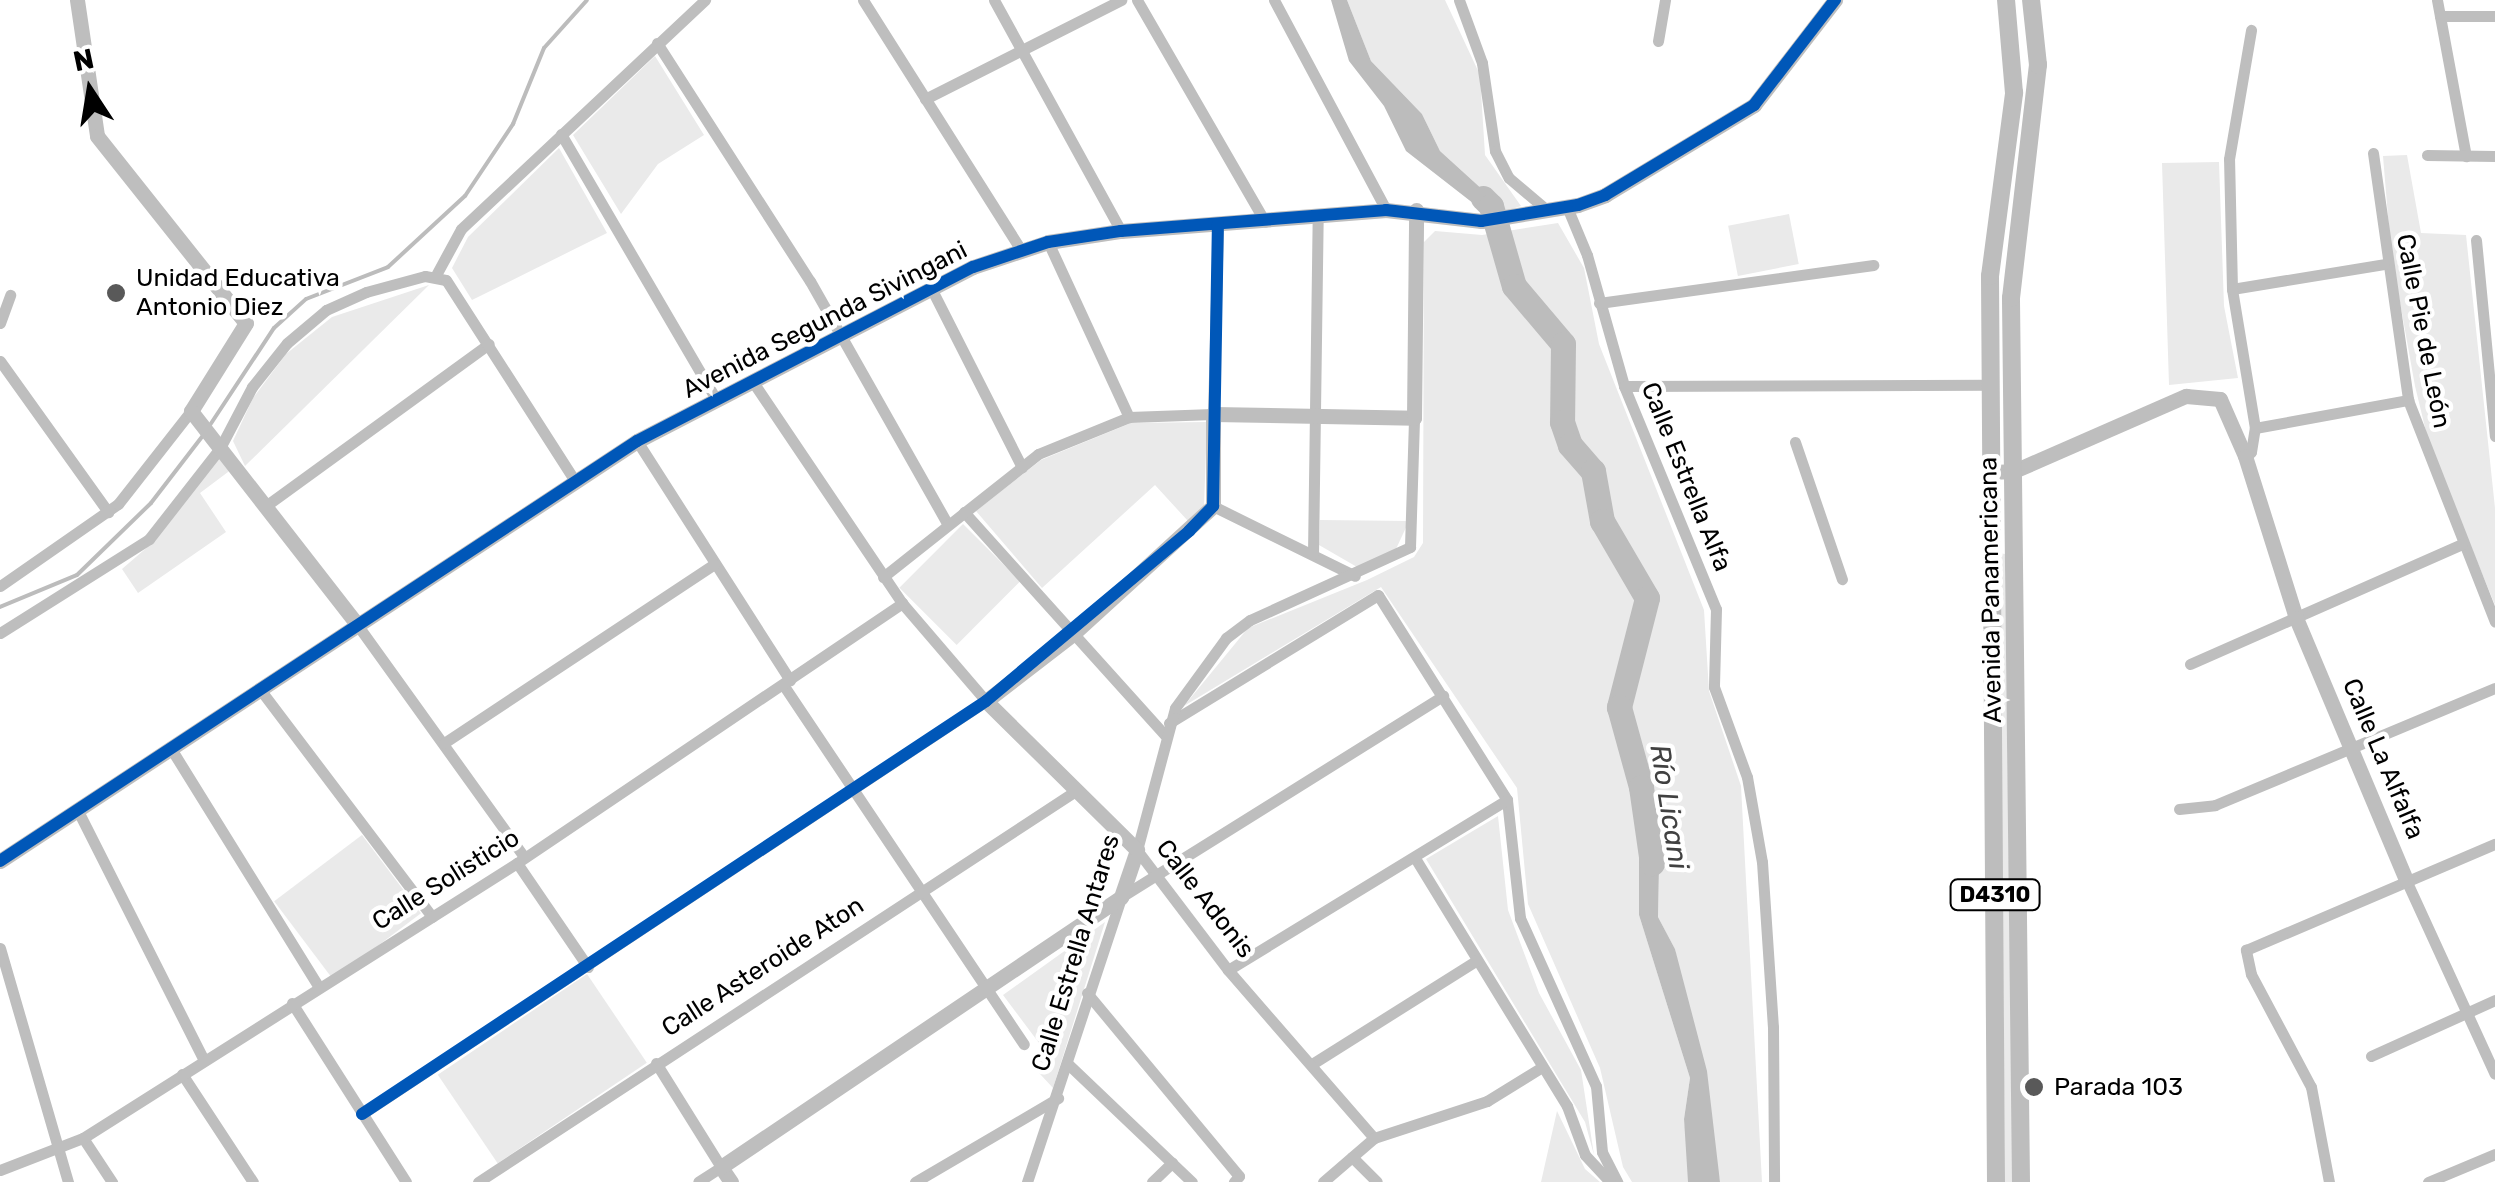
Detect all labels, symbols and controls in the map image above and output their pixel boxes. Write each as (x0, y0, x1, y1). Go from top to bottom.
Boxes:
north arrow (40, 40, 140, 140)
text: N (70, 42, 97, 78)
street label: Calle Pie de León (2389, 231, 2457, 431)
street label: Avenida Segunda Sivingani (678, 235, 972, 405)
place label: Unidad Educativa Antonio Diez (136, 264, 340, 323)
marker: Unidad Educativa Antonio Diez (105, 282, 127, 304)
street label: Calle Estrella Alfa (1634, 378, 1738, 576)
street label: Avenida Panamericana (1974, 457, 2008, 723)
street label: Calle La Alfalfa (2336, 674, 2430, 844)
water label: Río Licani (1643, 742, 1695, 872)
street label: Calle Solisticio (367, 823, 525, 937)
street label: Calle Estrella Antares (1026, 831, 1126, 1075)
street label: Calle Adonis (1149, 834, 1261, 964)
road number: D4310 (1948, 878, 2042, 912)
street label: Calle Asteroide Aton (656, 890, 870, 1044)
place label: Parada 103 (2054, 1072, 2183, 1102)
marker: Parada 103 (2023, 1076, 2045, 1098)

